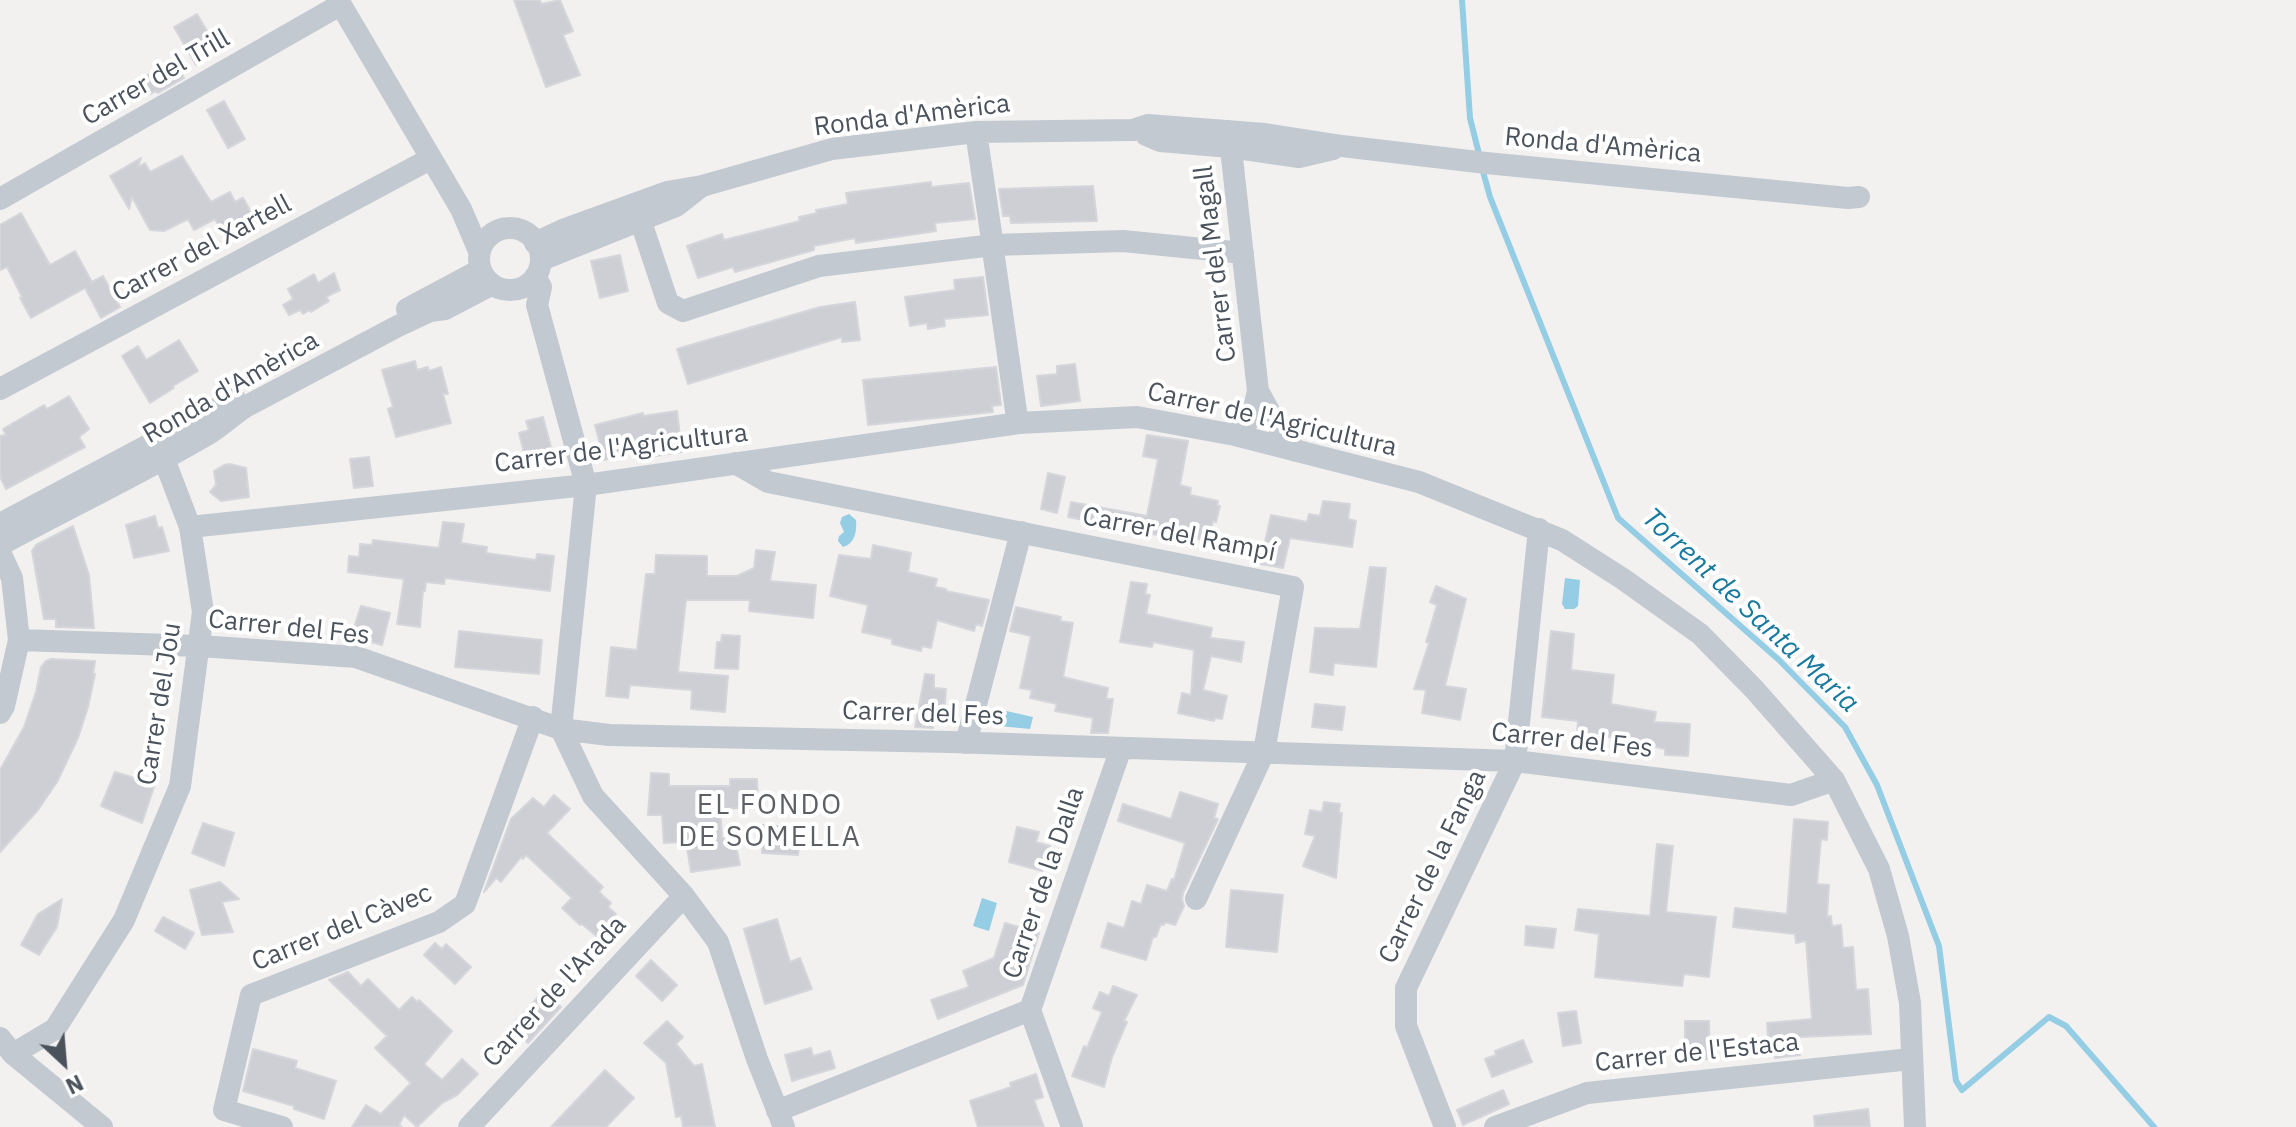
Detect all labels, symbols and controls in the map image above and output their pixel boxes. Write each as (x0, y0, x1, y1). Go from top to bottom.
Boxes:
street label: Carrer del Trill (77, 23, 235, 133)
street label: Ronda d'Amèrica (812, 88, 1012, 144)
street label: Ronda d'Amèrica (1503, 122, 1703, 170)
street label: Carrer del Magall (1188, 164, 1244, 364)
street label: Carrer del Xartell (107, 189, 297, 309)
street label: Ronda d'Amèrica (138, 325, 324, 451)
street label: Carrer de l'Agricultura (1144, 376, 1400, 464)
street label: Carrer de l'Agricultura (493, 418, 749, 480)
street label: Carrer del Rampí (1080, 501, 1278, 569)
water label: Torrent de Santa Maria (1634, 502, 1866, 720)
street label: Carrer del Fes (207, 604, 371, 652)
street label: Carrer del Jou (132, 621, 188, 787)
street label: Carrer del Fes (841, 696, 1005, 732)
street label: Carrer del Fes (1490, 717, 1654, 765)
street label: Carrer de la Fanga (1373, 765, 1493, 969)
street label: Carrer de la Dalla (997, 783, 1091, 983)
district label: EL FONDO DE SOMELLA (678, 789, 862, 855)
street label: Carrer del Càvec (247, 878, 437, 978)
street label: Carrer de l'Arada (477, 910, 633, 1074)
north arrow (24, 1023, 104, 1103)
street label: Carrer de l'Estaca (1593, 1027, 1801, 1079)
text: N (61, 1068, 88, 1102)

